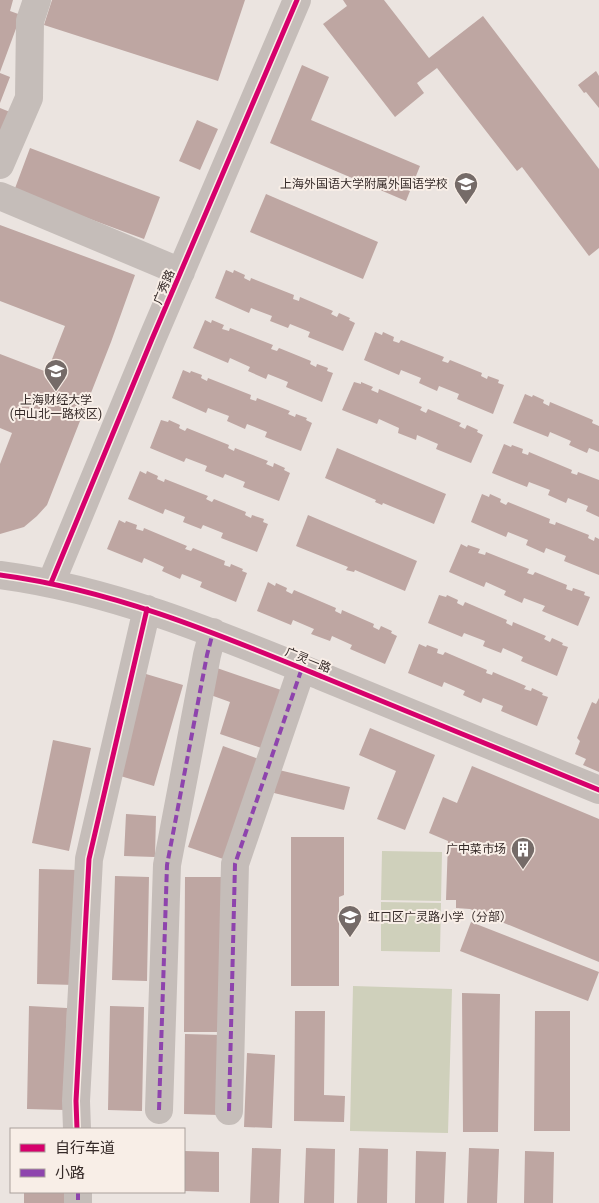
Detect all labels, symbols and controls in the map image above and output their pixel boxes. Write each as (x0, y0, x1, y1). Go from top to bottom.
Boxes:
school or university icon: 上海外国语大学附属外国语学校 (453, 171, 479, 205)
place label: 上海外国语大学附属外国语学校 (280, 177, 448, 191)
street label: 广秀路 (151, 268, 177, 306)
school or university icon: 上海财经大学 (中山北一路校区) (43, 358, 69, 392)
place label: 上海财经大学 (中山北一路校区) (10, 393, 102, 421)
street label: 广灵一路 (283, 645, 333, 675)
building icon: 广中菜市场 (510, 836, 536, 870)
place label: 广中菜市场 (446, 842, 506, 856)
school or university icon: 虹口区广灵路小学（分部） (337, 904, 363, 938)
place label: 虹口区广灵路小学（分部） (368, 910, 512, 924)
legend (10, 1128, 185, 1193)
text: 自行车道 (55, 1139, 115, 1157)
text: 小路 (55, 1164, 85, 1182)

